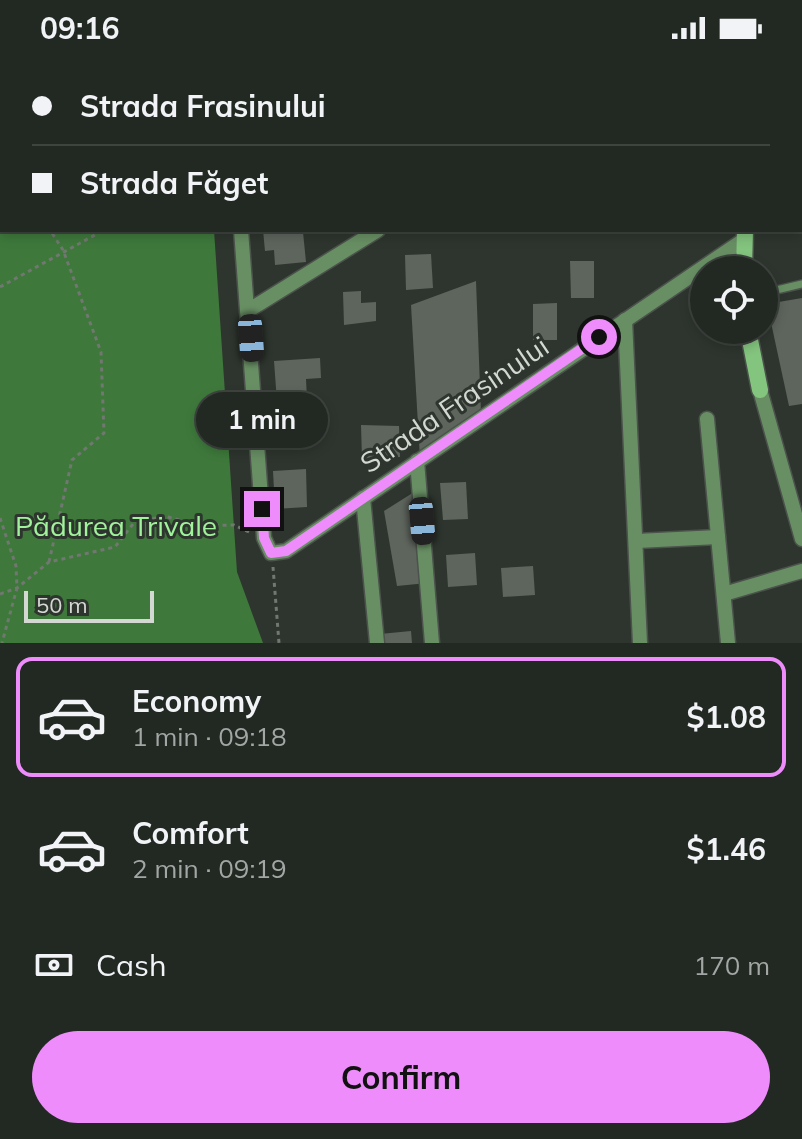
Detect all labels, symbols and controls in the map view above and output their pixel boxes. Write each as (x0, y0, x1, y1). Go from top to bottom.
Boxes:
text: 09:16 (40, 9, 119, 47)
text: Strada Frasinului (80, 87, 326, 125)
text: Strada Făget (80, 164, 268, 202)
map controls (690, 256, 778, 344)
button: locate (690, 256, 778, 344)
car (237, 313, 265, 363)
route start (581, 319, 617, 355)
street label: Strada Frasinului (353, 328, 555, 480)
callout: 1 min (196, 393, 328, 449)
text: 1 min (228, 403, 296, 436)
route end (244, 491, 280, 527)
car (408, 496, 436, 546)
park label: Pădurea Trivale (15, 508, 217, 543)
scale bar (24, 587, 154, 623)
text: 50 m (36, 591, 87, 619)
icon: car (36, 681, 108, 753)
text: Economy (132, 682, 261, 720)
text: $1.08 (687, 698, 766, 736)
text: 1 min · 09:18 (132, 720, 287, 753)
icon: car (36, 813, 108, 885)
text: Comfort (132, 814, 249, 852)
text: $1.46 (687, 830, 766, 868)
text: 2 min · 09:19 (132, 852, 287, 885)
icon: cash (32, 943, 76, 987)
text: Cash (96, 946, 167, 984)
text: 170 m (694, 949, 770, 982)
button: Confirm (32, 1031, 770, 1123)

